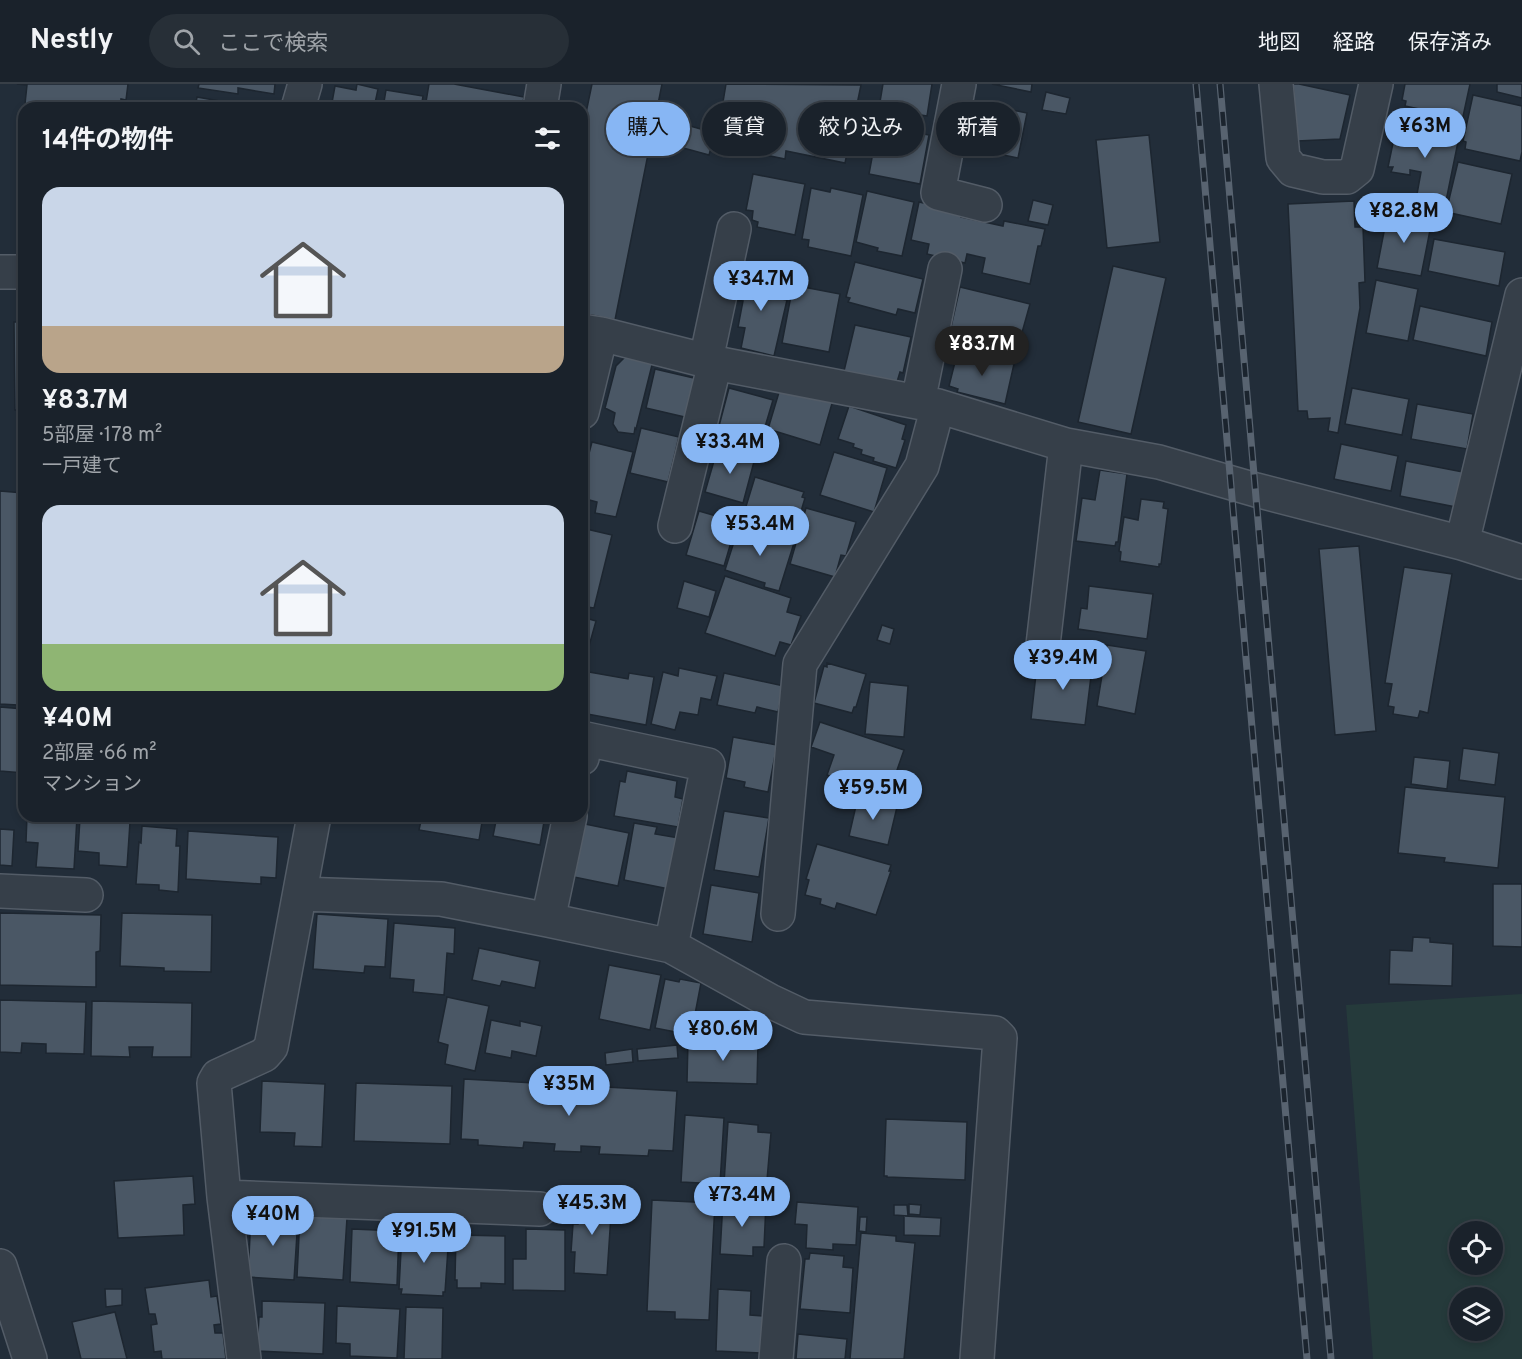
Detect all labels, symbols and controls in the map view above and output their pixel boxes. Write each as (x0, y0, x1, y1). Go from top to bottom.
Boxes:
search box (149, 14, 569, 68)
text: Nestly (30, 23, 113, 59)
icon: search (170, 25, 203, 58)
text: 地図 (1258, 30, 1300, 57)
text: 経路 (1333, 30, 1375, 57)
text: 保存済み (1408, 30, 1492, 57)
text: ここで検索 (218, 31, 328, 58)
chip: 購入 (606, 102, 690, 156)
chip: 賃貸 (702, 102, 786, 156)
chip: 絞り込み (798, 102, 924, 156)
chip: 新着 (936, 102, 1020, 156)
pin: ¥63M (1389, 108, 1461, 159)
text: ¥63M (1399, 114, 1451, 140)
icon: filters (531, 122, 564, 155)
text: 14件の物件 (42, 125, 173, 158)
pin: ¥82.8M (1355, 193, 1453, 244)
text: ¥82.8M (1369, 199, 1439, 225)
icon: home (249, 226, 357, 334)
pin: ¥34.7M (712, 261, 810, 312)
text: ¥34.7M (728, 267, 794, 293)
pin: ¥83.7M (933, 326, 1031, 377)
text: ¥83.7M (949, 332, 1015, 358)
text: ¥83.7M (42, 385, 128, 418)
text: 5部屋 · 178 m² (42, 423, 162, 449)
pin: ¥33.4M (681, 424, 779, 475)
text: ¥33.4M (695, 430, 765, 456)
text: 一戸建て (42, 454, 122, 480)
pin: ¥53.4M (711, 506, 809, 557)
text: ¥53.4M (725, 512, 795, 538)
icon: home (249, 544, 357, 652)
pin: ¥39.4M (1014, 640, 1112, 691)
text: ¥39.4M (1028, 646, 1098, 672)
text: ¥40M (42, 703, 113, 736)
text: 2部屋 · 66 m² (42, 741, 156, 767)
pin: ¥59.5M (824, 770, 922, 821)
text: マンション (42, 772, 142, 798)
text: ¥59.5M (838, 776, 908, 802)
pin: ¥80.6M (674, 1011, 772, 1062)
text: ¥80.6M (688, 1017, 758, 1043)
pin: ¥35M (533, 1066, 605, 1117)
text: ¥35M (543, 1072, 595, 1098)
pin: ¥73.4M (693, 1177, 791, 1228)
text: ¥73.4M (708, 1183, 776, 1209)
pin: ¥45.3M (543, 1185, 641, 1236)
text: ¥45.3M (557, 1191, 627, 1217)
pin: ¥40M (237, 1196, 309, 1247)
text: ¥40M (246, 1202, 300, 1228)
pin: ¥91.5M (375, 1213, 473, 1264)
text: ¥91.5M (391, 1219, 457, 1245)
map controls (1449, 1221, 1503, 1341)
button: locate (1449, 1221, 1503, 1275)
button: layers (1449, 1287, 1503, 1341)

